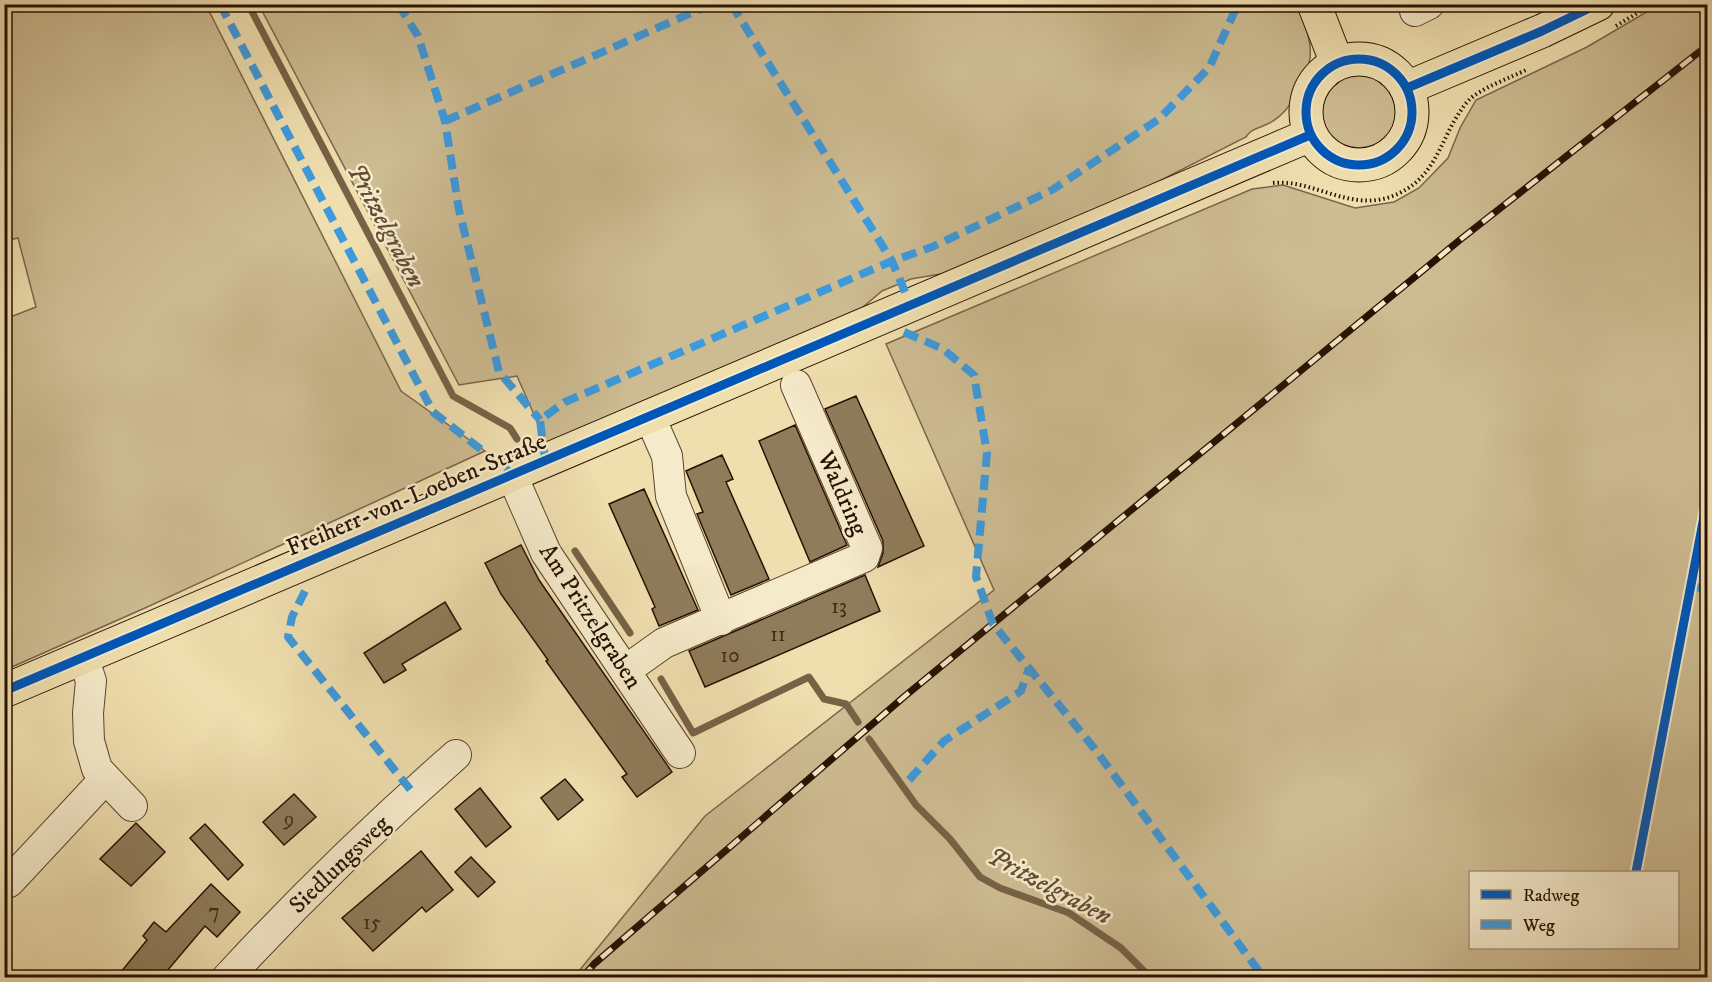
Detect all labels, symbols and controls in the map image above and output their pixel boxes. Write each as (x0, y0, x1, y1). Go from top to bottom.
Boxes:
water label: Pritzelgraben (339, 158, 432, 294)
street label: Freiherr-von-Loeben-Straße (282, 427, 551, 563)
street label: Waldring (810, 446, 874, 541)
street label: Am Pritzelgraben (532, 538, 649, 695)
house number: 13 (831, 594, 847, 620)
house number: 11 (770, 622, 786, 648)
house number: 10 (721, 643, 739, 669)
house number: 9 (283, 807, 294, 833)
street label: Siedlungsweg (283, 809, 397, 920)
water label: Pritzelgraben (981, 840, 1117, 933)
legend (1469, 871, 1679, 949)
text: Radweg (1523, 885, 1579, 907)
house number: 7 (208, 899, 220, 925)
house number: 15 (363, 910, 381, 936)
text: Weg (1522, 915, 1555, 937)

